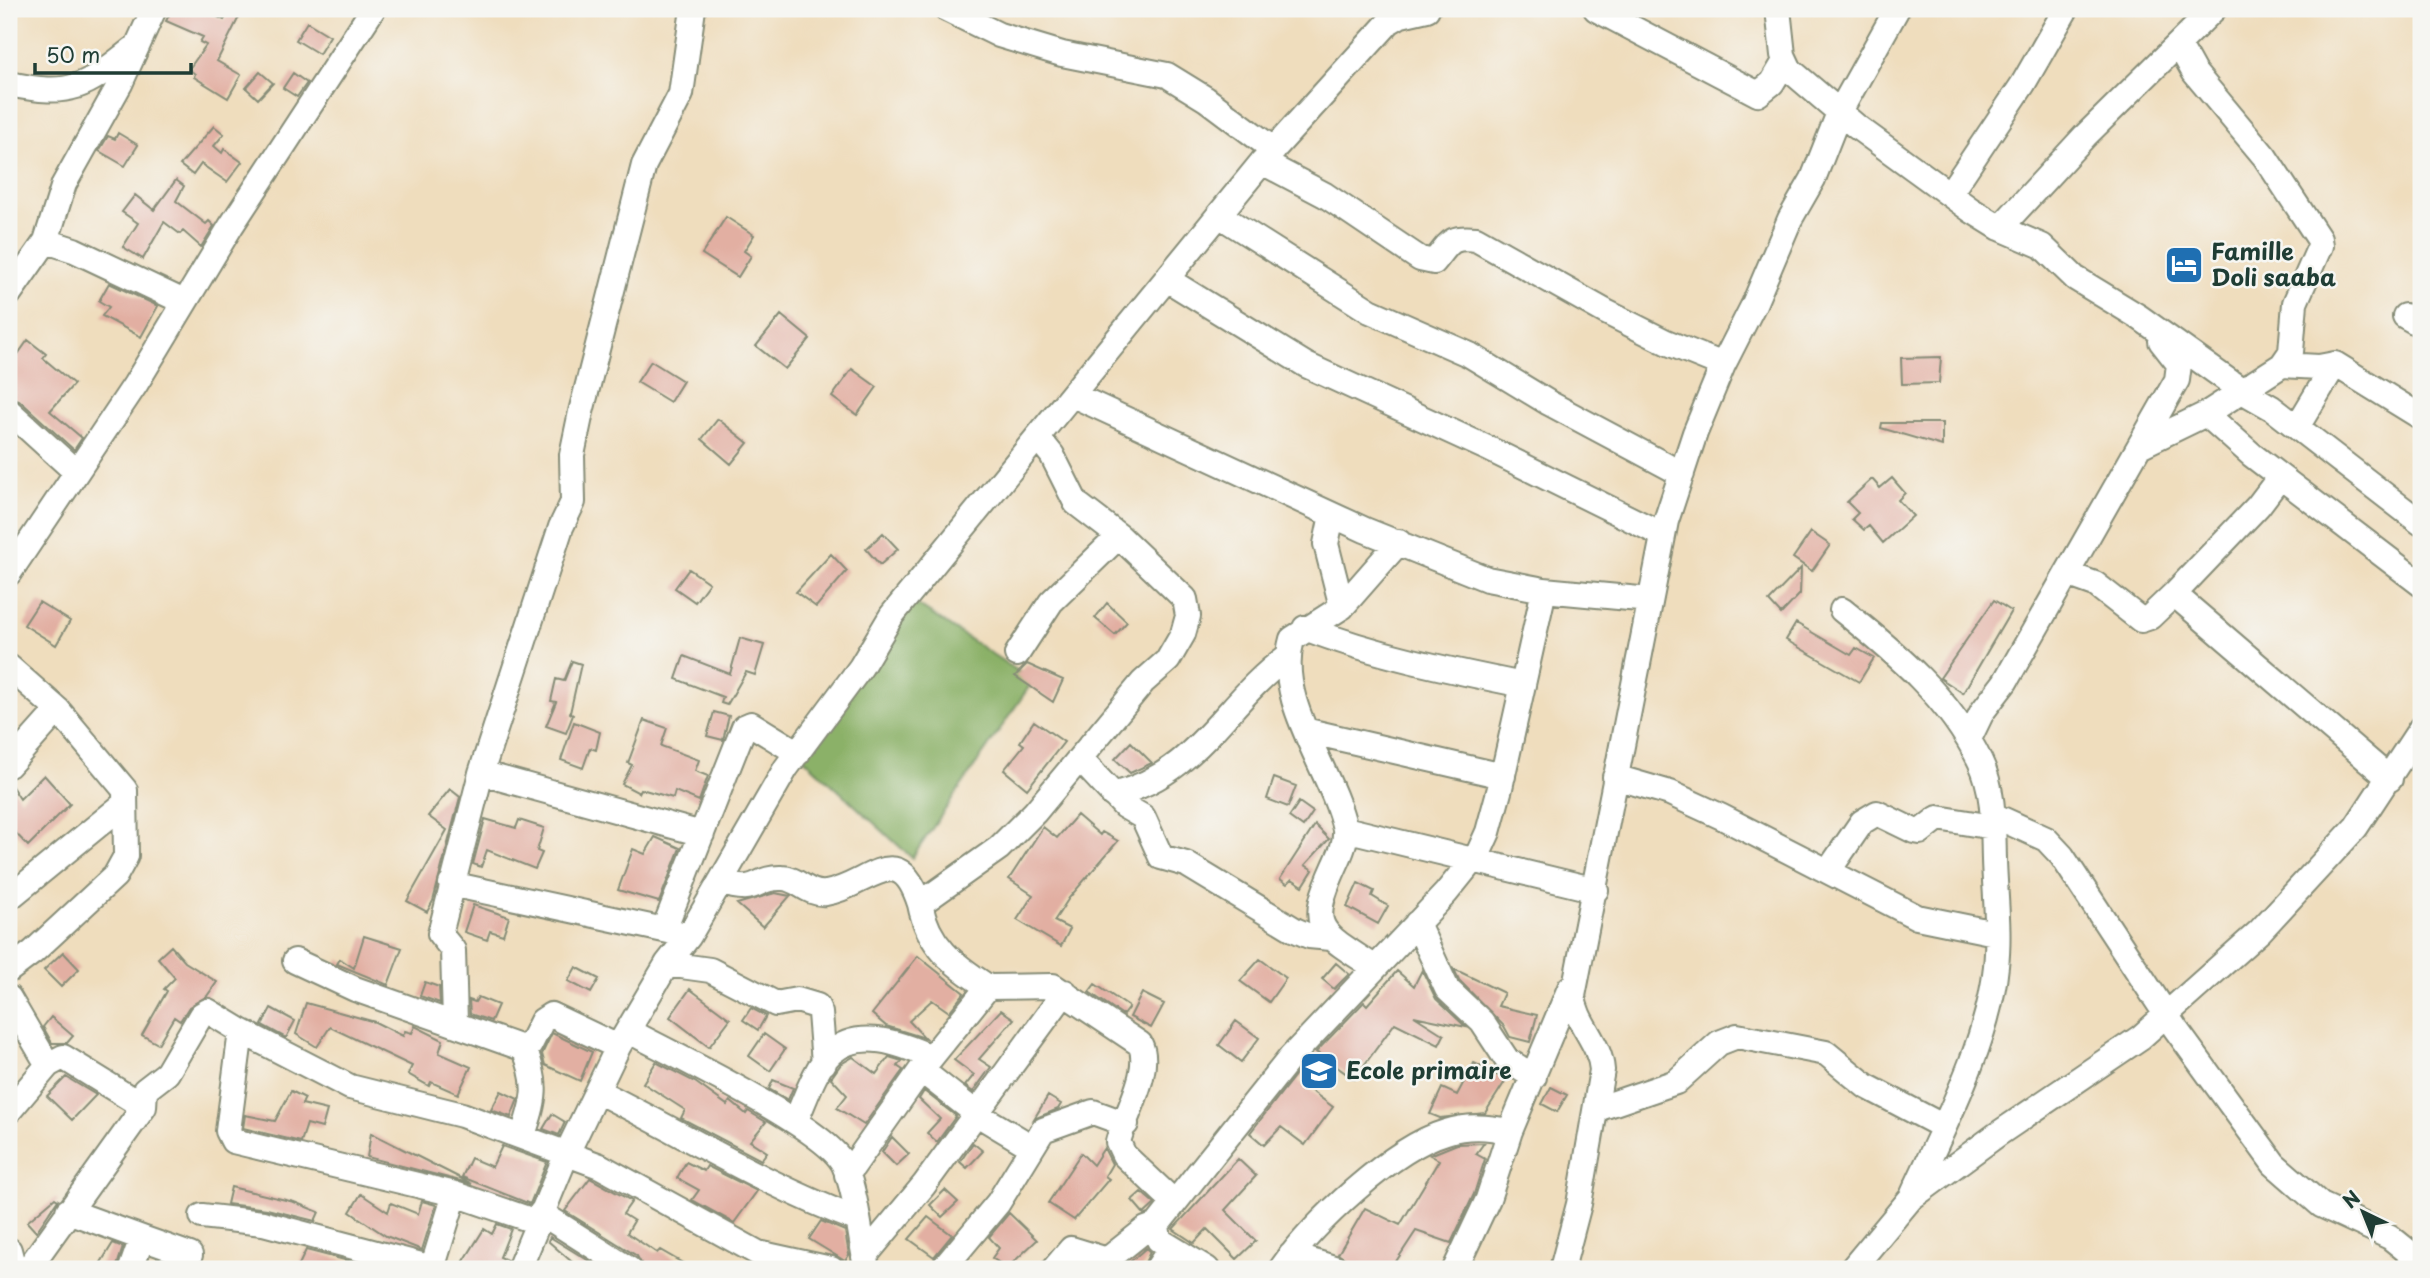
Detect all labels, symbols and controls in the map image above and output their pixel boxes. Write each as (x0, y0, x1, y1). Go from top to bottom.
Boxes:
scale bar (35, 32, 191, 76)
text: 50 m (46, 38, 100, 70)
place label: Famille Doli saaba (2211, 233, 2336, 294)
hotel icon: Famille Doli saaba (2163, 244, 2205, 286)
school or university icon: Ecole primaire (1298, 1050, 1340, 1092)
place label: Ecole primaire (1346, 1052, 1512, 1087)
north arrow (2328, 1176, 2398, 1246)
text: N (2336, 1183, 2366, 1214)

